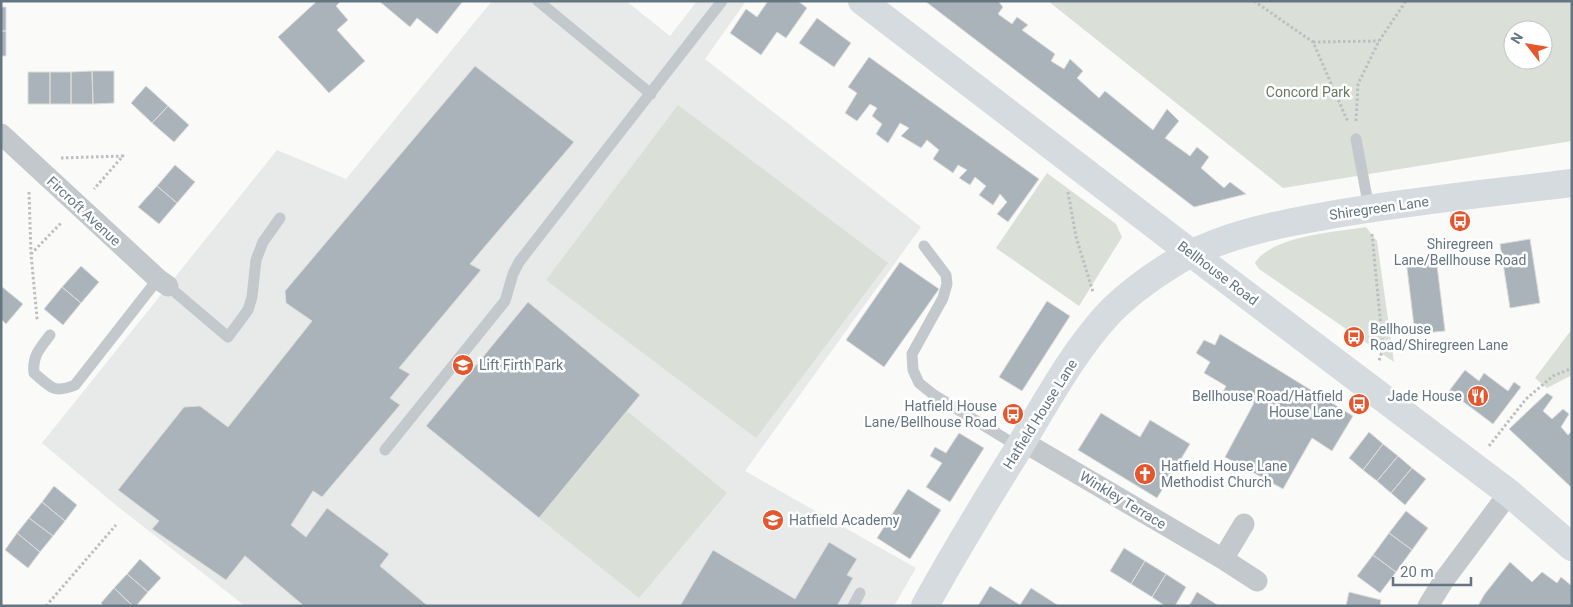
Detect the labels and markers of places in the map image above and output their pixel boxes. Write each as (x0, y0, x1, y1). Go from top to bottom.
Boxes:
bus stop icon: Shiregreen Lane/Bellhouse Road (1448, 209, 1472, 233)
place label: Shiregreen Lane/Bellhouse Road (1394, 236, 1526, 268)
place label: Bellhouse Road/Shiregreen Lane (1370, 321, 1508, 353)
bus stop icon: Bellhouse Road/Shiregreen Lane (1342, 325, 1366, 349)
school or university icon: Lift Firth Park (451, 353, 475, 377)
place label: Lift Firth Park (479, 357, 564, 373)
restaurant icon: Jade House (1466, 384, 1490, 408)
place label: Bellhouse Road/Hatfield House Lane (1192, 388, 1343, 420)
place label: Jade House (1388, 388, 1462, 404)
bus stop icon: Bellhouse Road/Hatfield House Lane (1347, 392, 1371, 416)
place label: Hatfield House Lane/Bellhouse Road (864, 398, 997, 430)
bus stop icon: Hatfield House Lane/Bellhouse Road (1001, 402, 1025, 426)
place label: Hatfield House Lane Methodist Church (1161, 458, 1287, 490)
church icon: Hatfield House Lane Methodist Church (1133, 462, 1157, 486)
school or university icon: Hatfield Academy (761, 508, 785, 532)
place label: Hatfield Academy (789, 512, 900, 528)

